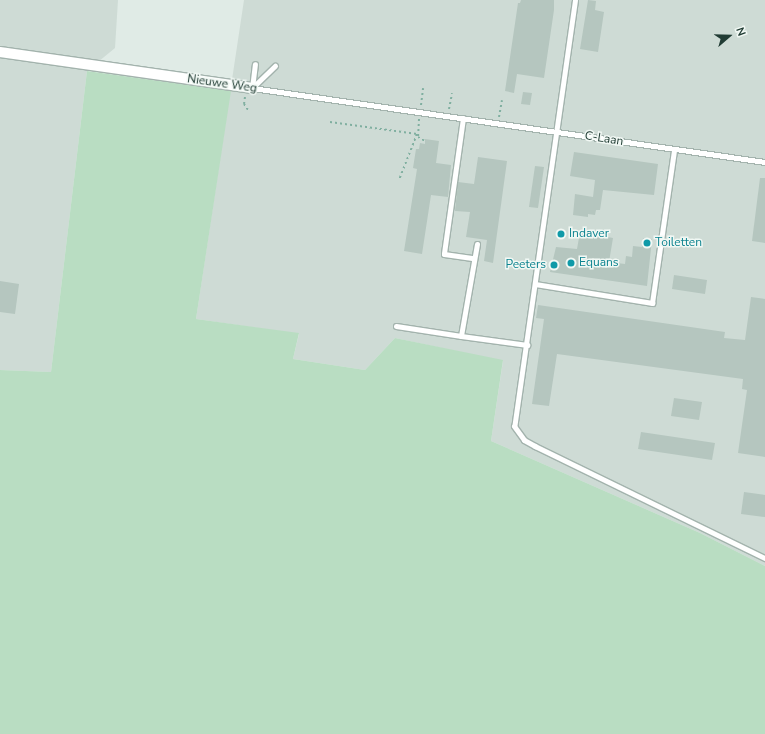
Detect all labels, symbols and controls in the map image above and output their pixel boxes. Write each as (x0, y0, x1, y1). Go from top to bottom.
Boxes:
north arrow (709, 16, 749, 56)
text: N (732, 25, 749, 38)
street label: Nieuwe Weg (186, 72, 258, 96)
street label: C-Laan (584, 129, 624, 149)
place label: Indaver (569, 227, 609, 241)
marker: Indaver (556, 229, 566, 239)
place label: Toiletten (655, 236, 702, 250)
marker: Toiletten (642, 238, 652, 248)
place label: Equans (579, 256, 619, 270)
place label: Peeters (505, 258, 546, 272)
marker: Equans (566, 258, 576, 268)
marker: Peeters (549, 260, 559, 270)

